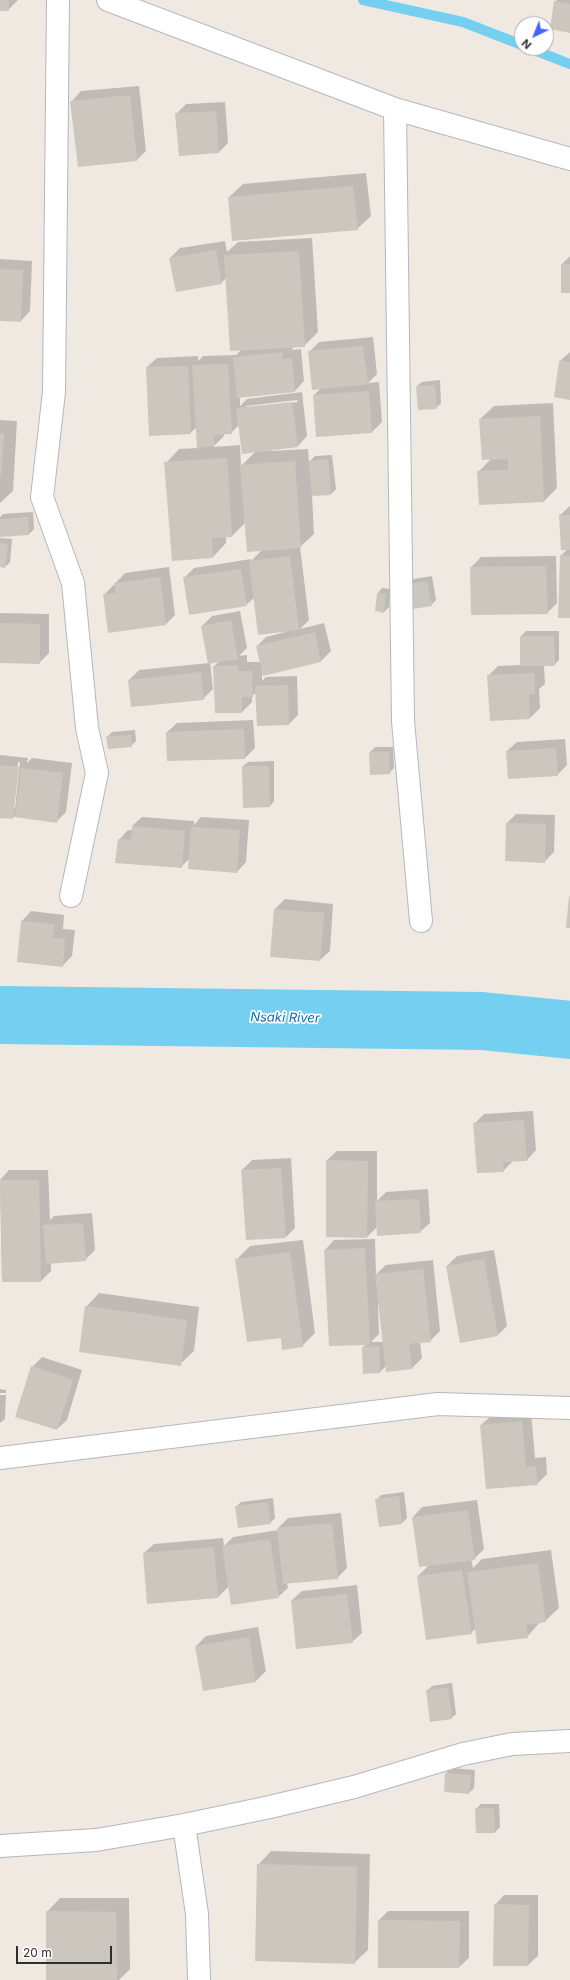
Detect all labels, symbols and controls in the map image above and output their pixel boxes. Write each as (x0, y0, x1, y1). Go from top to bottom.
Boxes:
north arrow (514, 16, 554, 56)
text: N (519, 36, 534, 52)
water label: Nsaki River (250, 1010, 320, 1026)
scale bar (18, 1938, 114, 1964)
text: 20 m (23, 1945, 52, 1960)

